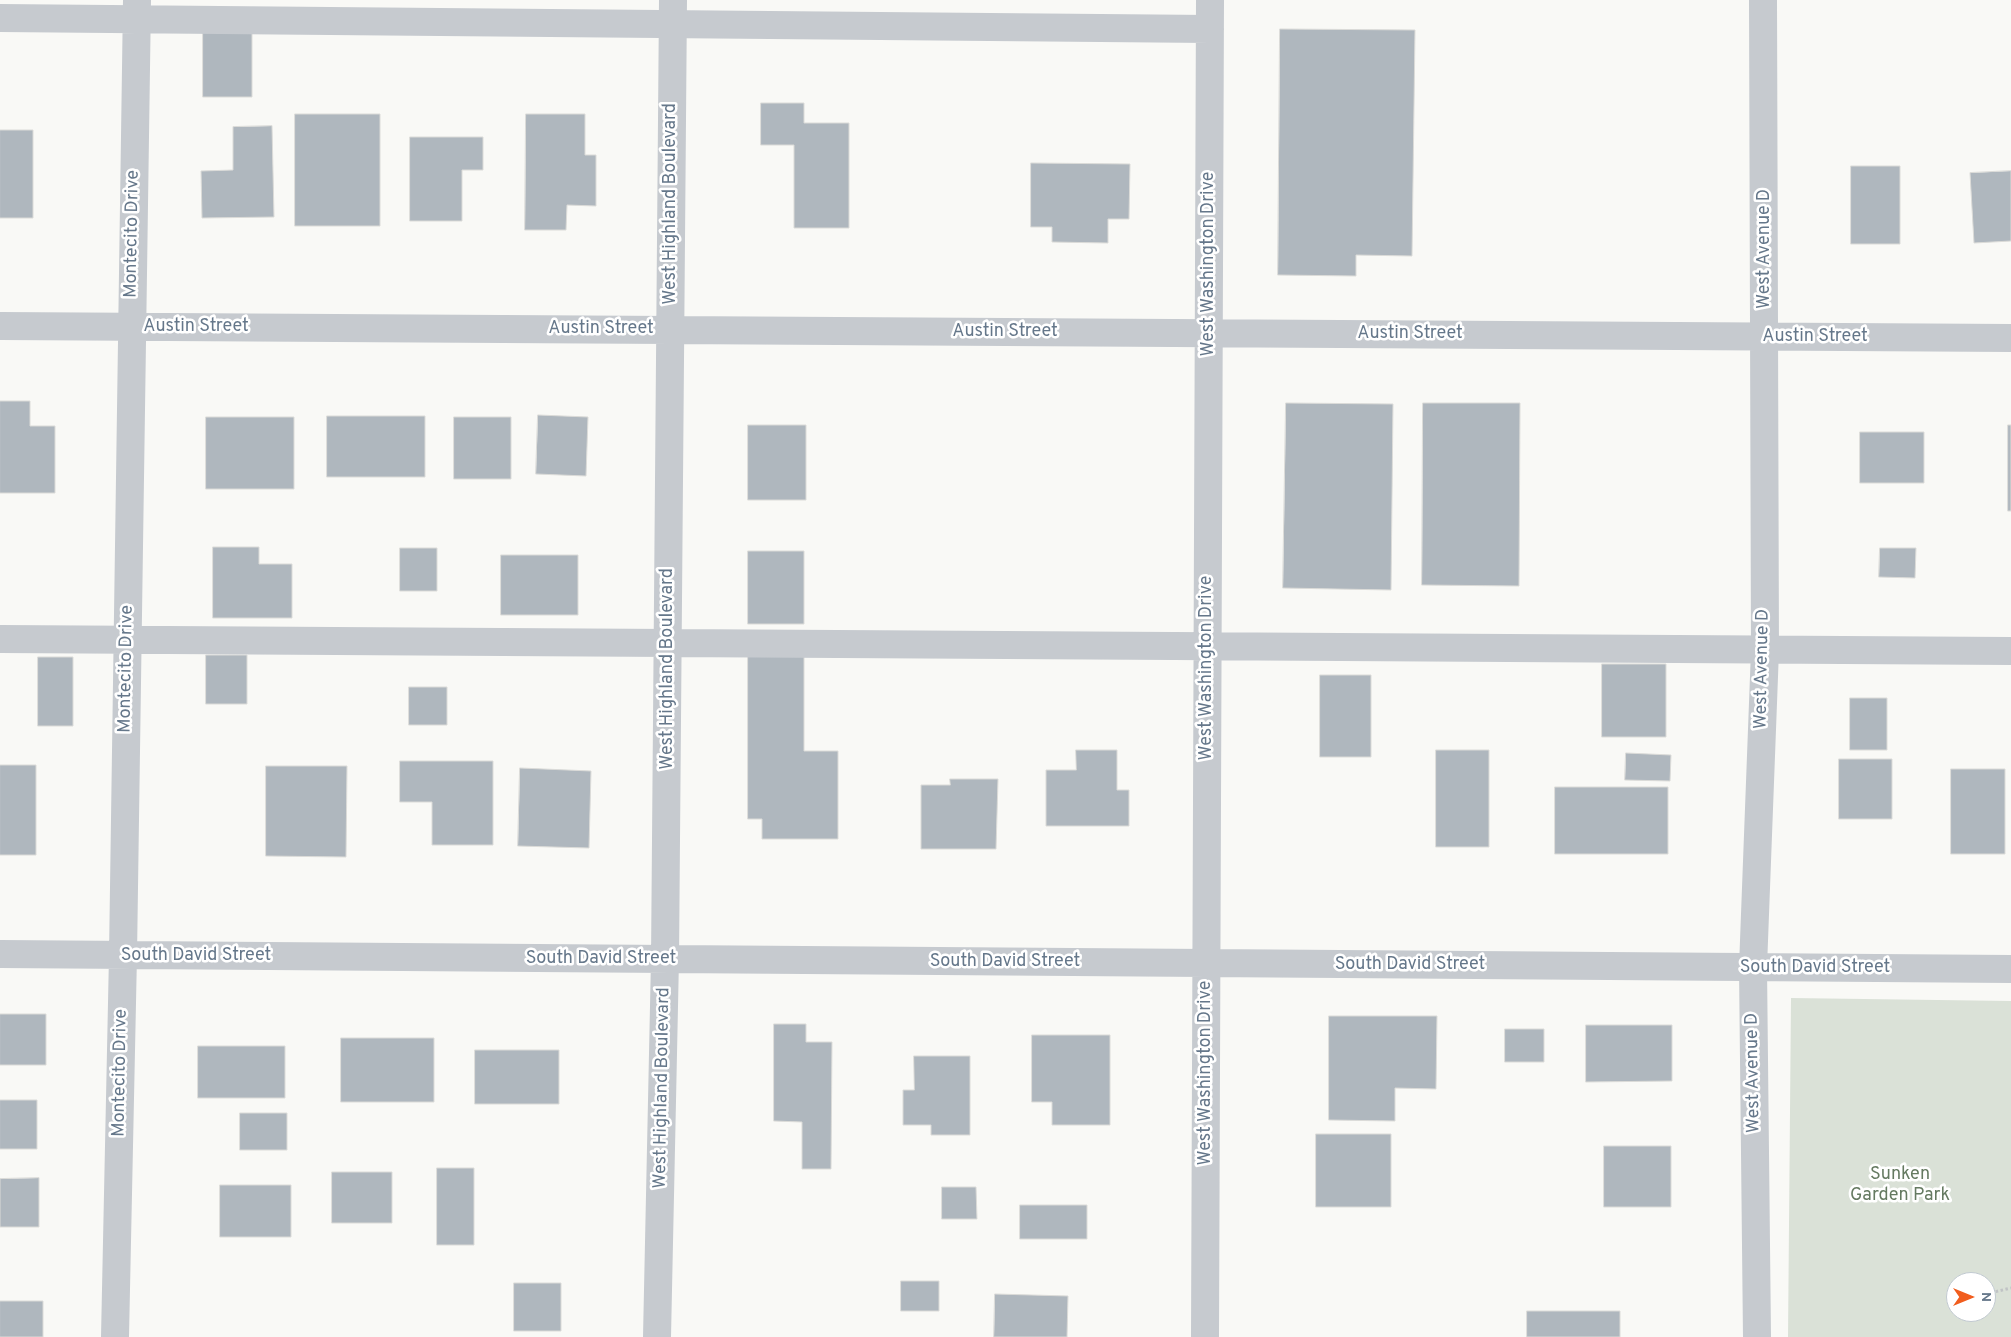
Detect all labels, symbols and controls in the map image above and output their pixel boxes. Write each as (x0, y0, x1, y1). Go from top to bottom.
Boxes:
street label: West Highland Boulevard (660, 103, 682, 305)
street label: Montecito Drive (121, 170, 145, 298)
street label: West Washington Drive (1198, 172, 1220, 356)
street label: West Avenue D (1754, 189, 1776, 309)
street label: Austin Street (143, 316, 249, 338)
street label: Austin Street (548, 318, 654, 340)
street label: Austin Street (952, 321, 1058, 343)
street label: Austin Street (1357, 323, 1463, 345)
street label: Austin Street (1762, 326, 1868, 348)
street label: West Highland Boulevard (657, 568, 679, 770)
street label: West Washington Drive (1196, 576, 1218, 760)
street label: Montecito Drive (115, 605, 139, 733)
street label: West Avenue D (1751, 609, 1775, 729)
street label: South David Street (121, 945, 271, 967)
street label: South David Street (526, 948, 676, 970)
street label: South David Street (930, 951, 1080, 973)
street label: South David Street (1335, 954, 1485, 976)
street label: South David Street (1740, 957, 1890, 979)
street label: West Washington Drive (1195, 981, 1217, 1165)
street label: West Highland Boulevard (650, 987, 676, 1189)
street label: Montecito Drive (109, 1009, 133, 1137)
street label: West Avenue D (1742, 1013, 1766, 1133)
park label: Sunken Garden Park (1850, 1164, 1950, 1206)
north arrow (1946, 1272, 1996, 1322)
text: N (1977, 1292, 1994, 1302)

